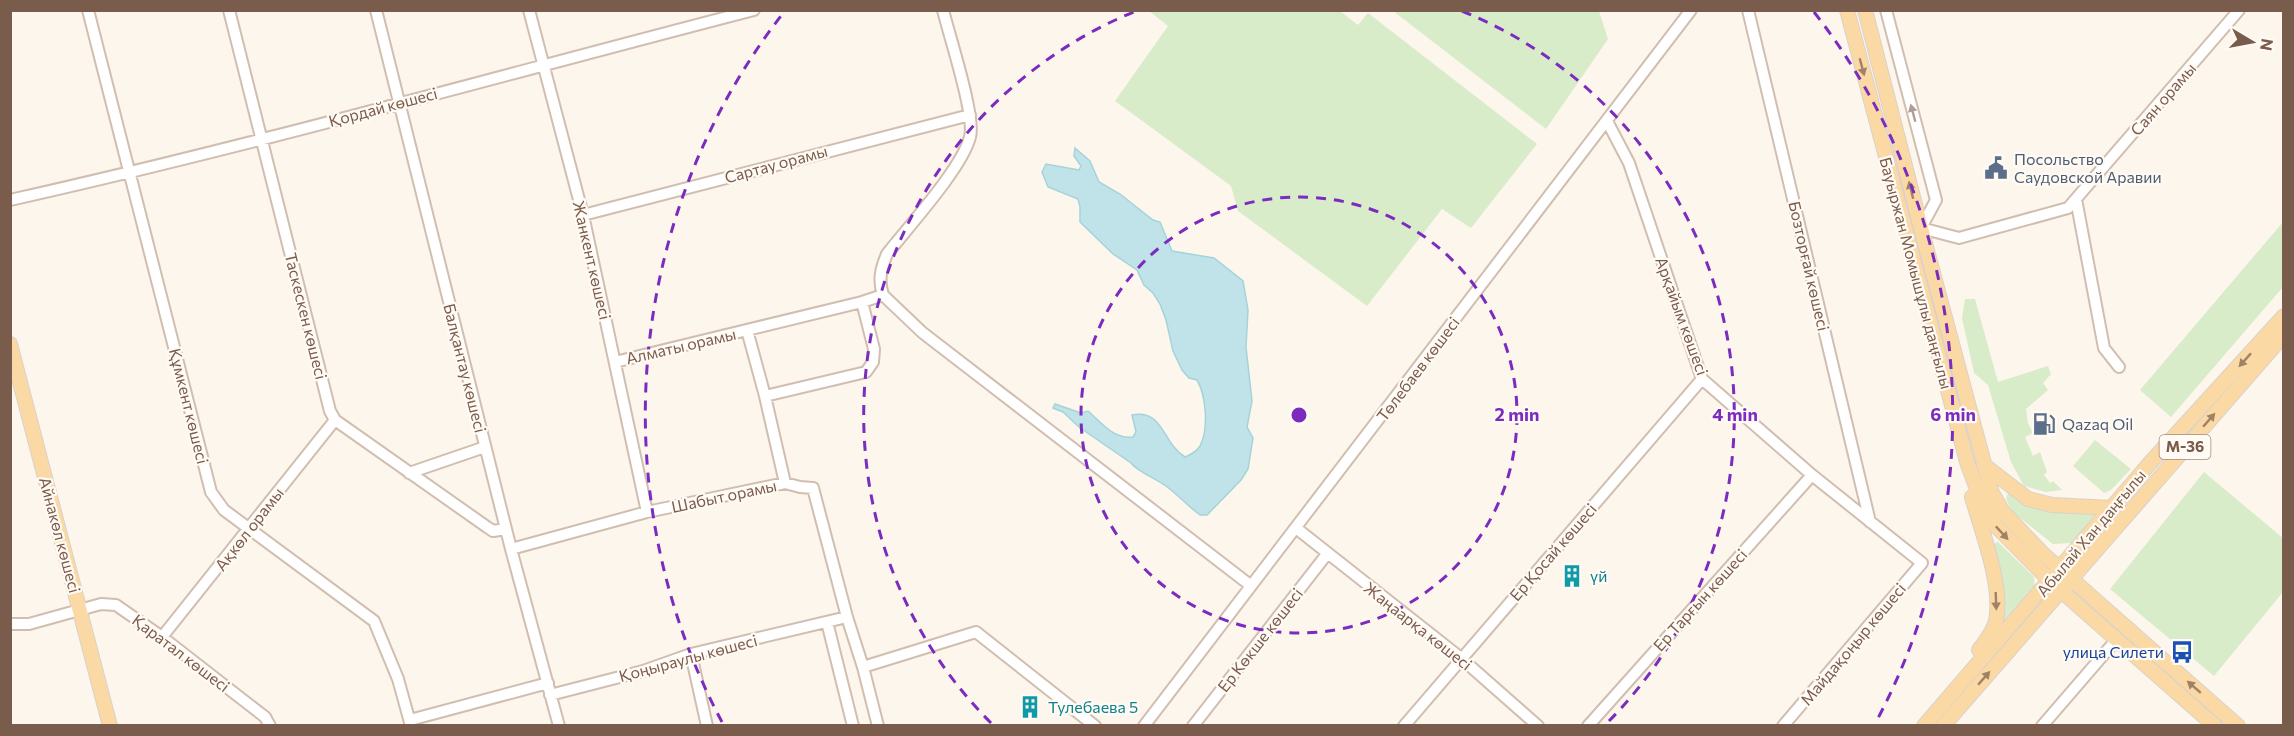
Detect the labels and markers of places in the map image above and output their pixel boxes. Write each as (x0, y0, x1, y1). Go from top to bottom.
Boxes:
place label: Посольство Саудовской Аравии (2014, 149, 2162, 186)
public building icon: Посольство Саудовской Аравии (1983, 155, 2009, 181)
centre of rings (1289, 405, 1309, 425)
fuel station icon: Qazaq Oil (2031, 411, 2057, 437)
place label: Qazaq Oil (2062, 414, 2133, 433)
building icon: үй (1559, 563, 1585, 589)
place label: үй (1590, 566, 1607, 585)
bus stop icon: улица Силети (2169, 639, 2195, 665)
place label: улица Силети (2063, 642, 2164, 661)
building icon: Тулебаева 5 (1017, 694, 1043, 720)
place label: Тулебаева 5 (1048, 697, 1138, 716)

